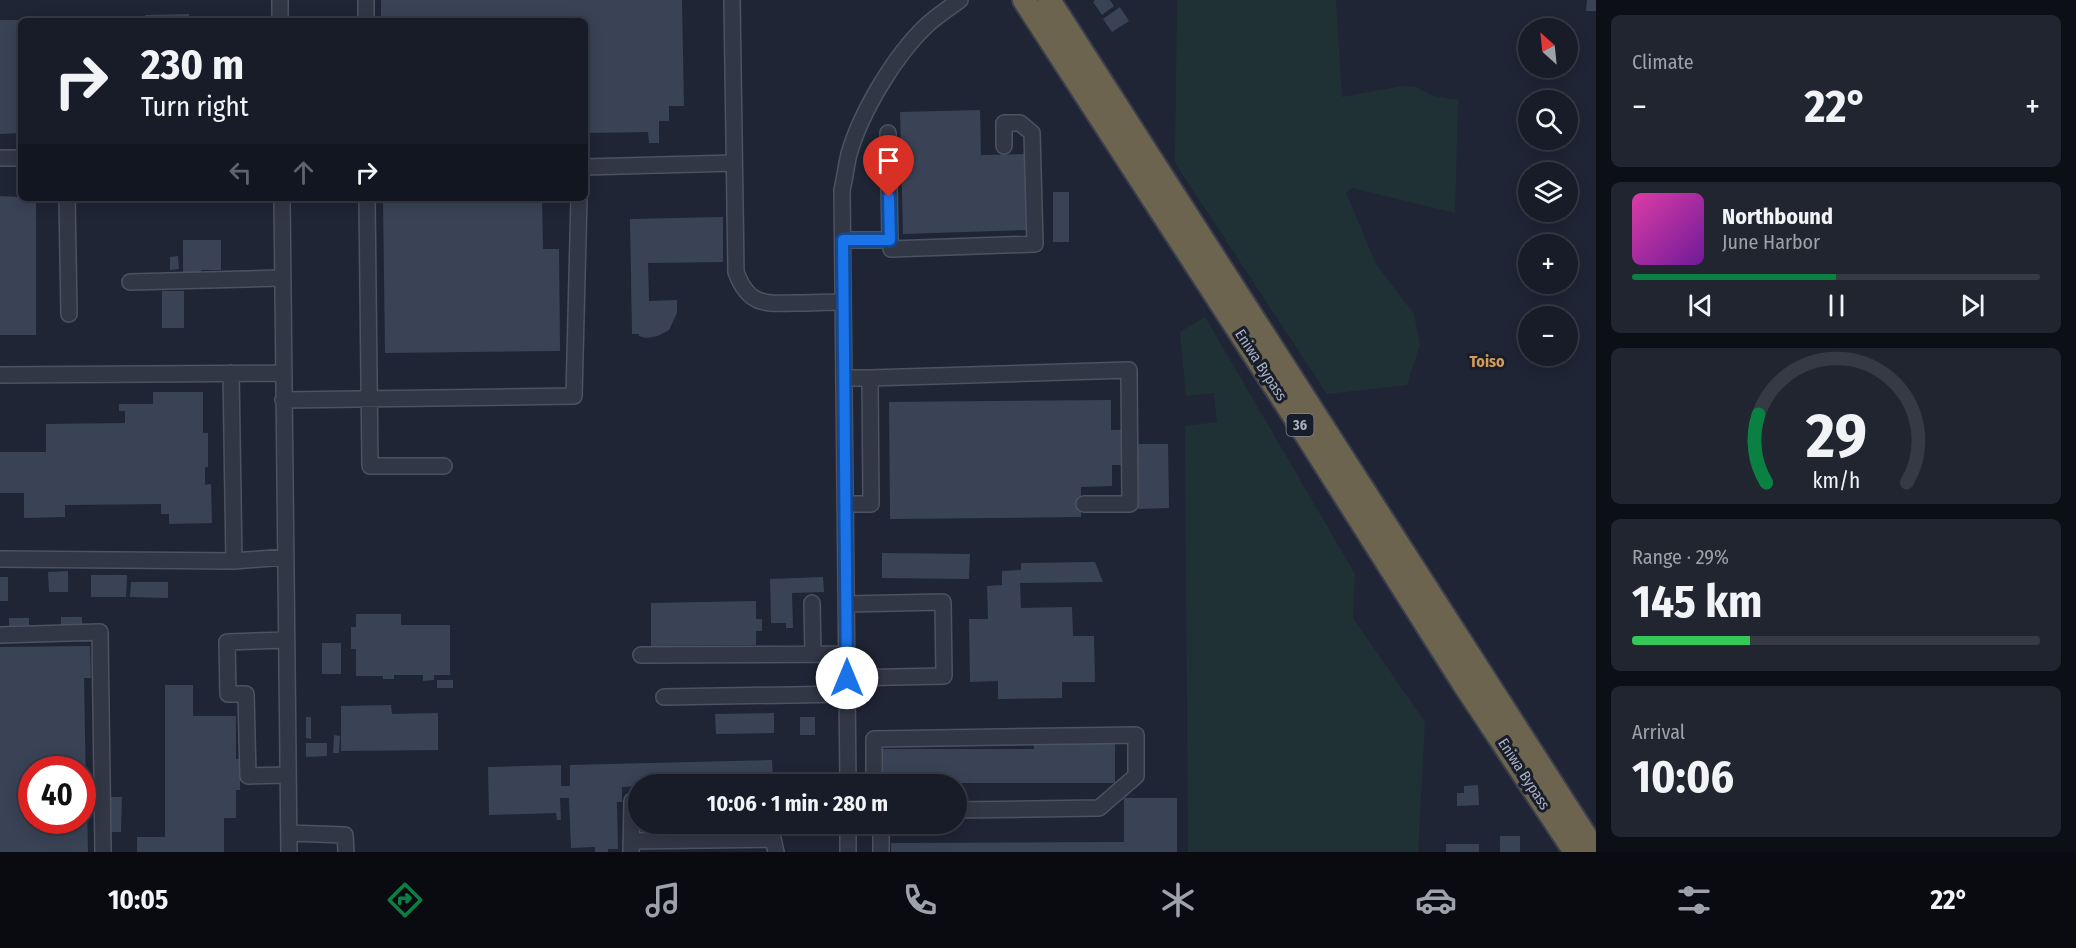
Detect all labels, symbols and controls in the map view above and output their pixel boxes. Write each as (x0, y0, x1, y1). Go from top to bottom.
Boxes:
north arrow (1518, 18, 1578, 78)
map controls (1518, 18, 1578, 366)
text: 230 m (141, 40, 244, 90)
icon: right (42, 42, 120, 120)
text: Climate (1632, 50, 1694, 74)
text: 22° (1805, 80, 1867, 134)
text: − (1632, 87, 1647, 127)
text: + (2025, 87, 2040, 127)
button: search (1518, 90, 1578, 150)
text: Turn right (141, 91, 249, 123)
pin (863, 135, 914, 197)
icon: arrive (872, 144, 905, 177)
icon: left (224, 156, 257, 189)
icon: ahead (287, 156, 320, 189)
icon: right (350, 156, 383, 189)
button: layers (1518, 162, 1578, 222)
text: Northbound (1722, 203, 1833, 230)
text: June Harbor (1722, 230, 1820, 254)
button: + (1518, 234, 1578, 294)
icon: previous (1684, 289, 1717, 322)
icon: pause (1820, 289, 1853, 322)
icon: next (1956, 289, 1989, 322)
button: − (1518, 306, 1578, 366)
street label: Eniwa Bypass (1231, 326, 1291, 404)
district label: Toiso (1469, 352, 1505, 371)
text: 29 (1805, 399, 1866, 474)
road number: 36 (1286, 414, 1314, 436)
text: km/h (1812, 468, 1860, 494)
text: Range · 29% (1632, 545, 1729, 569)
text: 145 km (1632, 575, 1762, 629)
position arrow (815, 646, 879, 710)
text: Arrival (1632, 720, 1685, 744)
street label: Eniwa Bypass (1494, 735, 1554, 813)
text: 10:06 (1632, 750, 1734, 804)
speed limit sign: 40 (18, 756, 96, 834)
text: 10:06 · 1 min · 280 m (707, 790, 888, 817)
icon: directions (384, 879, 426, 921)
icon: music (642, 879, 684, 921)
icon: phone (899, 879, 941, 921)
icon: climate (1157, 879, 1199, 921)
icon: car (1415, 879, 1457, 921)
icon: filters (1673, 879, 1715, 921)
text: 10:05 (108, 884, 168, 916)
text: 22° (1930, 884, 1968, 916)

